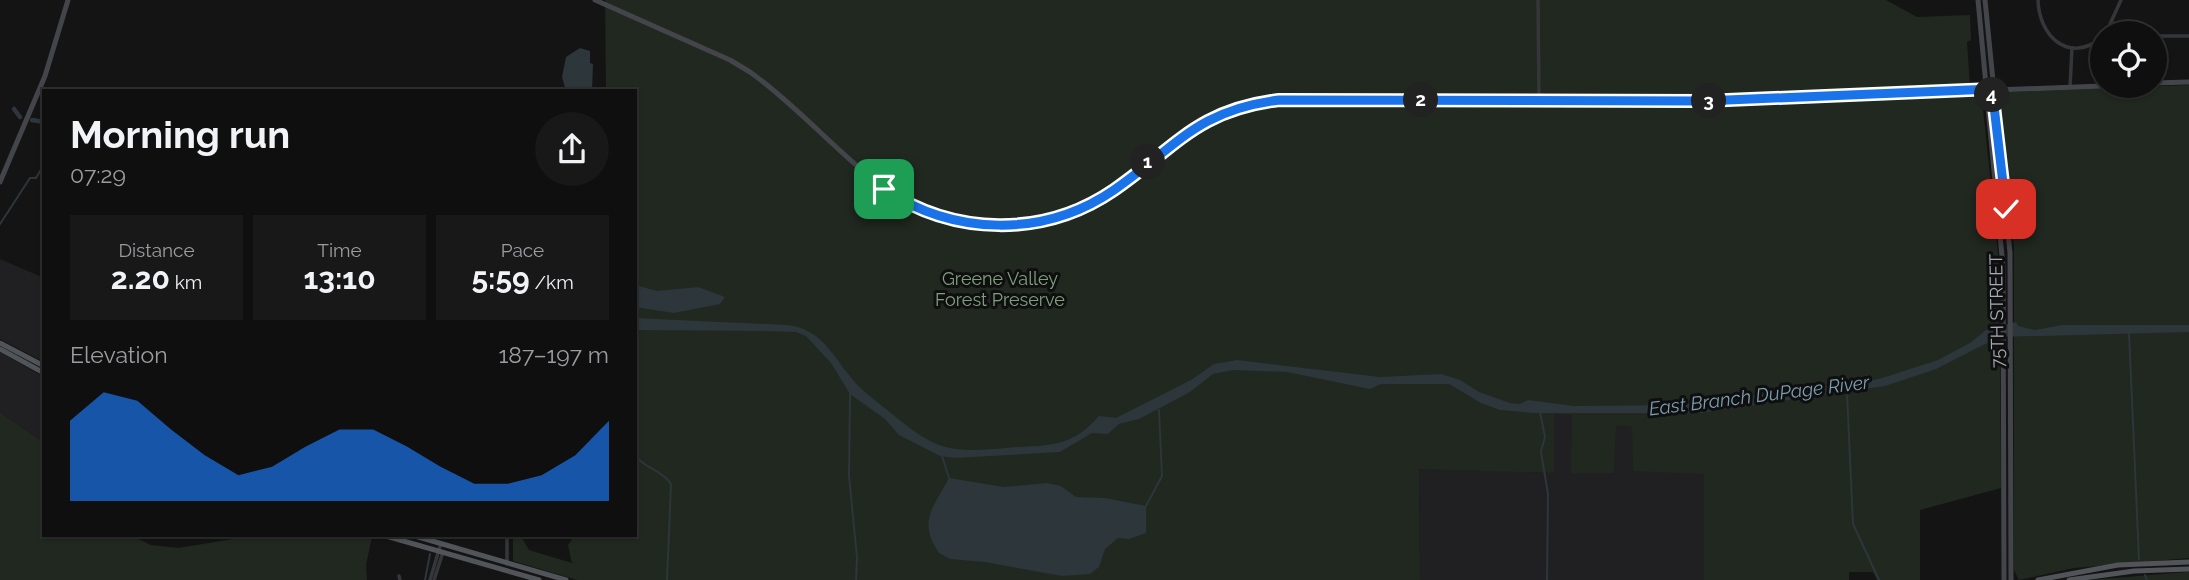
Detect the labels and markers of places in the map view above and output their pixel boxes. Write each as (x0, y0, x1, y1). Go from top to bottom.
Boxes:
pin: 4 (1974, 78, 2010, 112)
pin: 2 (1404, 82, 1438, 118)
pin: 3 (1692, 84, 1726, 119)
pin: 1 (1130, 144, 1166, 180)
pin (854, 159, 914, 219)
pin (1976, 179, 2036, 239)

